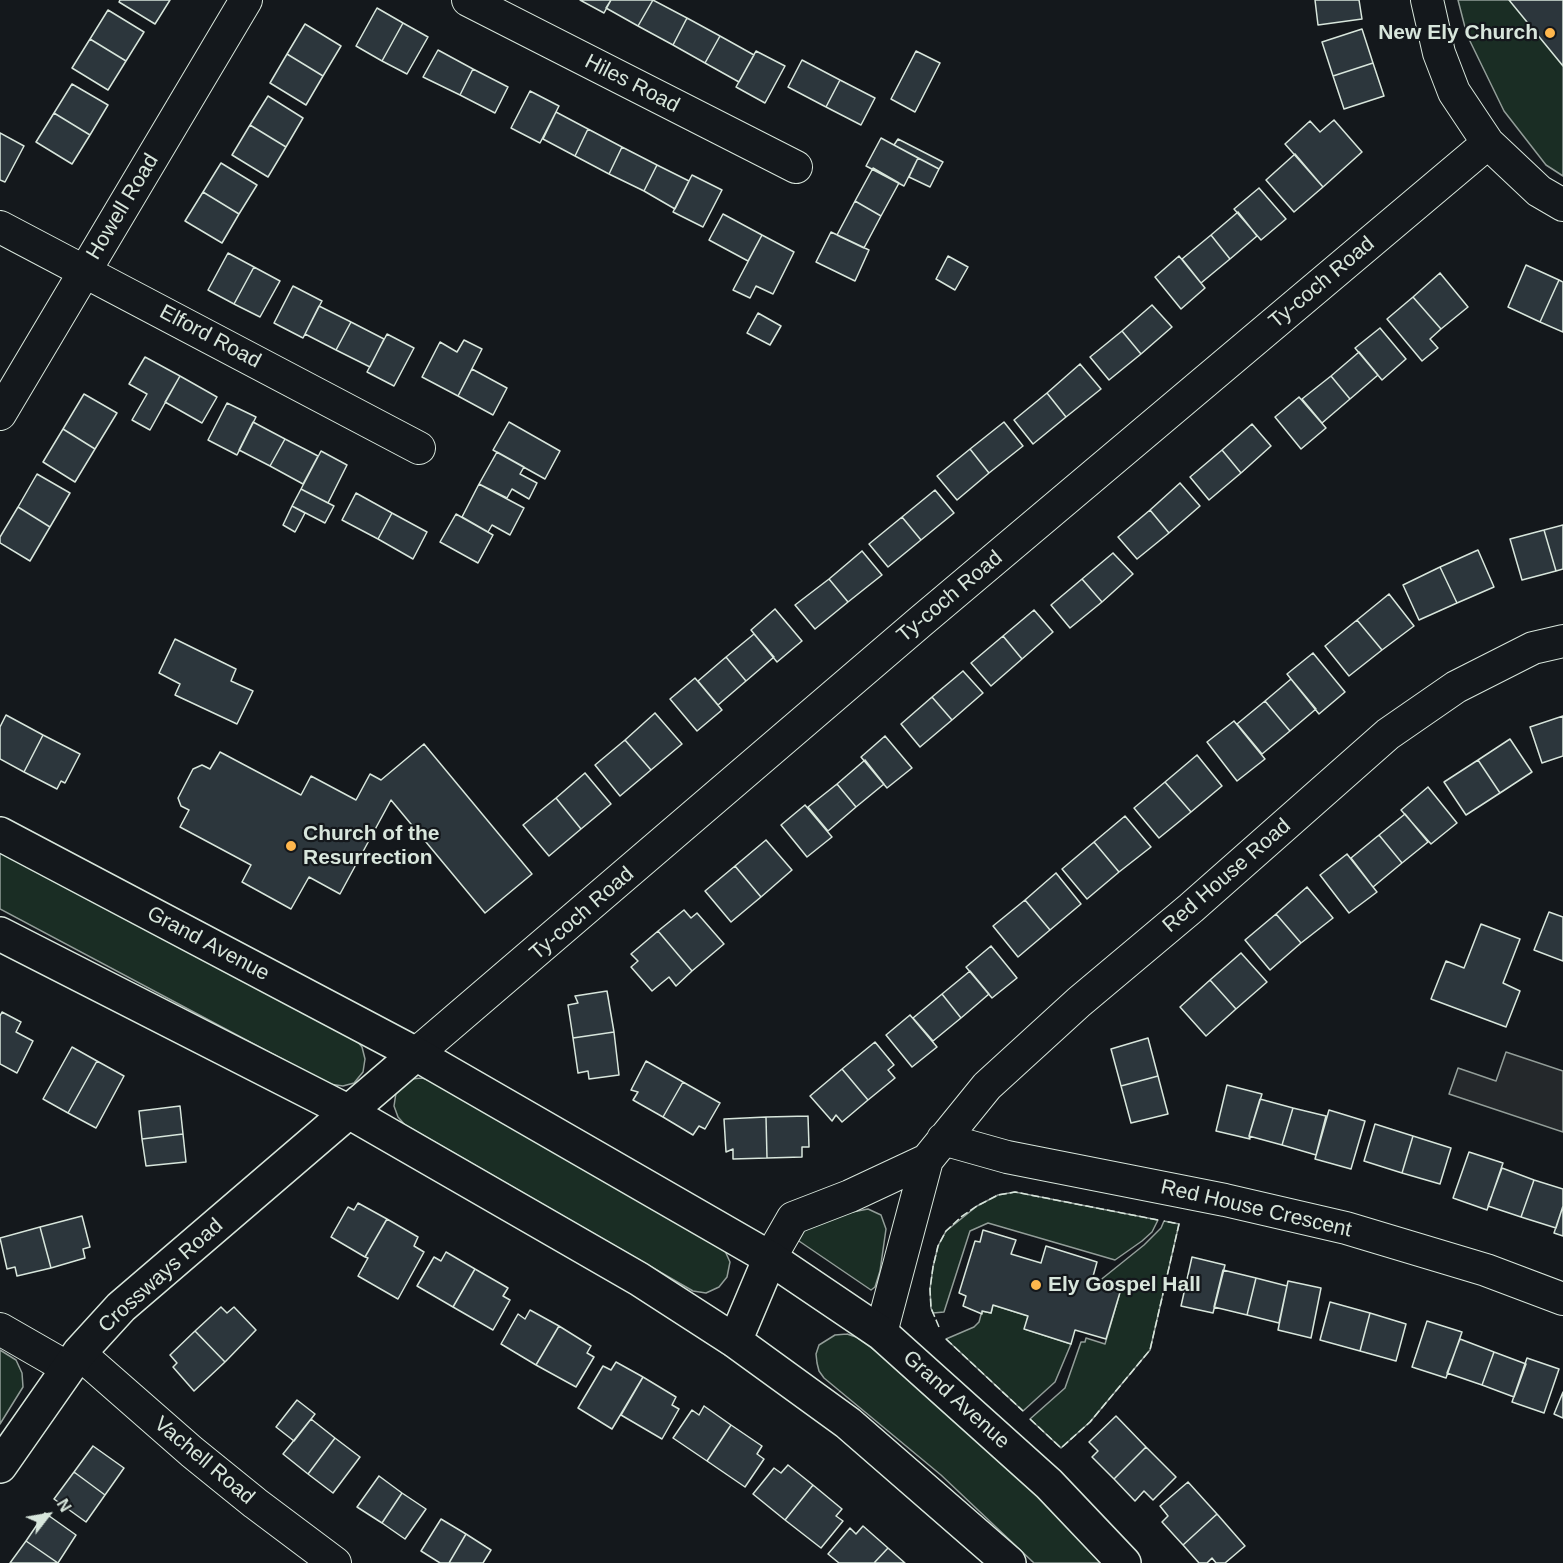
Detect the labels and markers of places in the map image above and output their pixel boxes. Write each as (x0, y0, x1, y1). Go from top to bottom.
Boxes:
place label: New Ely Church (1378, 20, 1538, 46)
marker: New Ely Church (1543, 26, 1557, 40)
place label: Church of the Resurrection (303, 821, 439, 871)
marker: Church of the Resurrection (284, 839, 298, 853)
place label: Ely Gospel Hall (1048, 1272, 1201, 1298)
marker: Ely Gospel Hall (1029, 1278, 1043, 1292)

